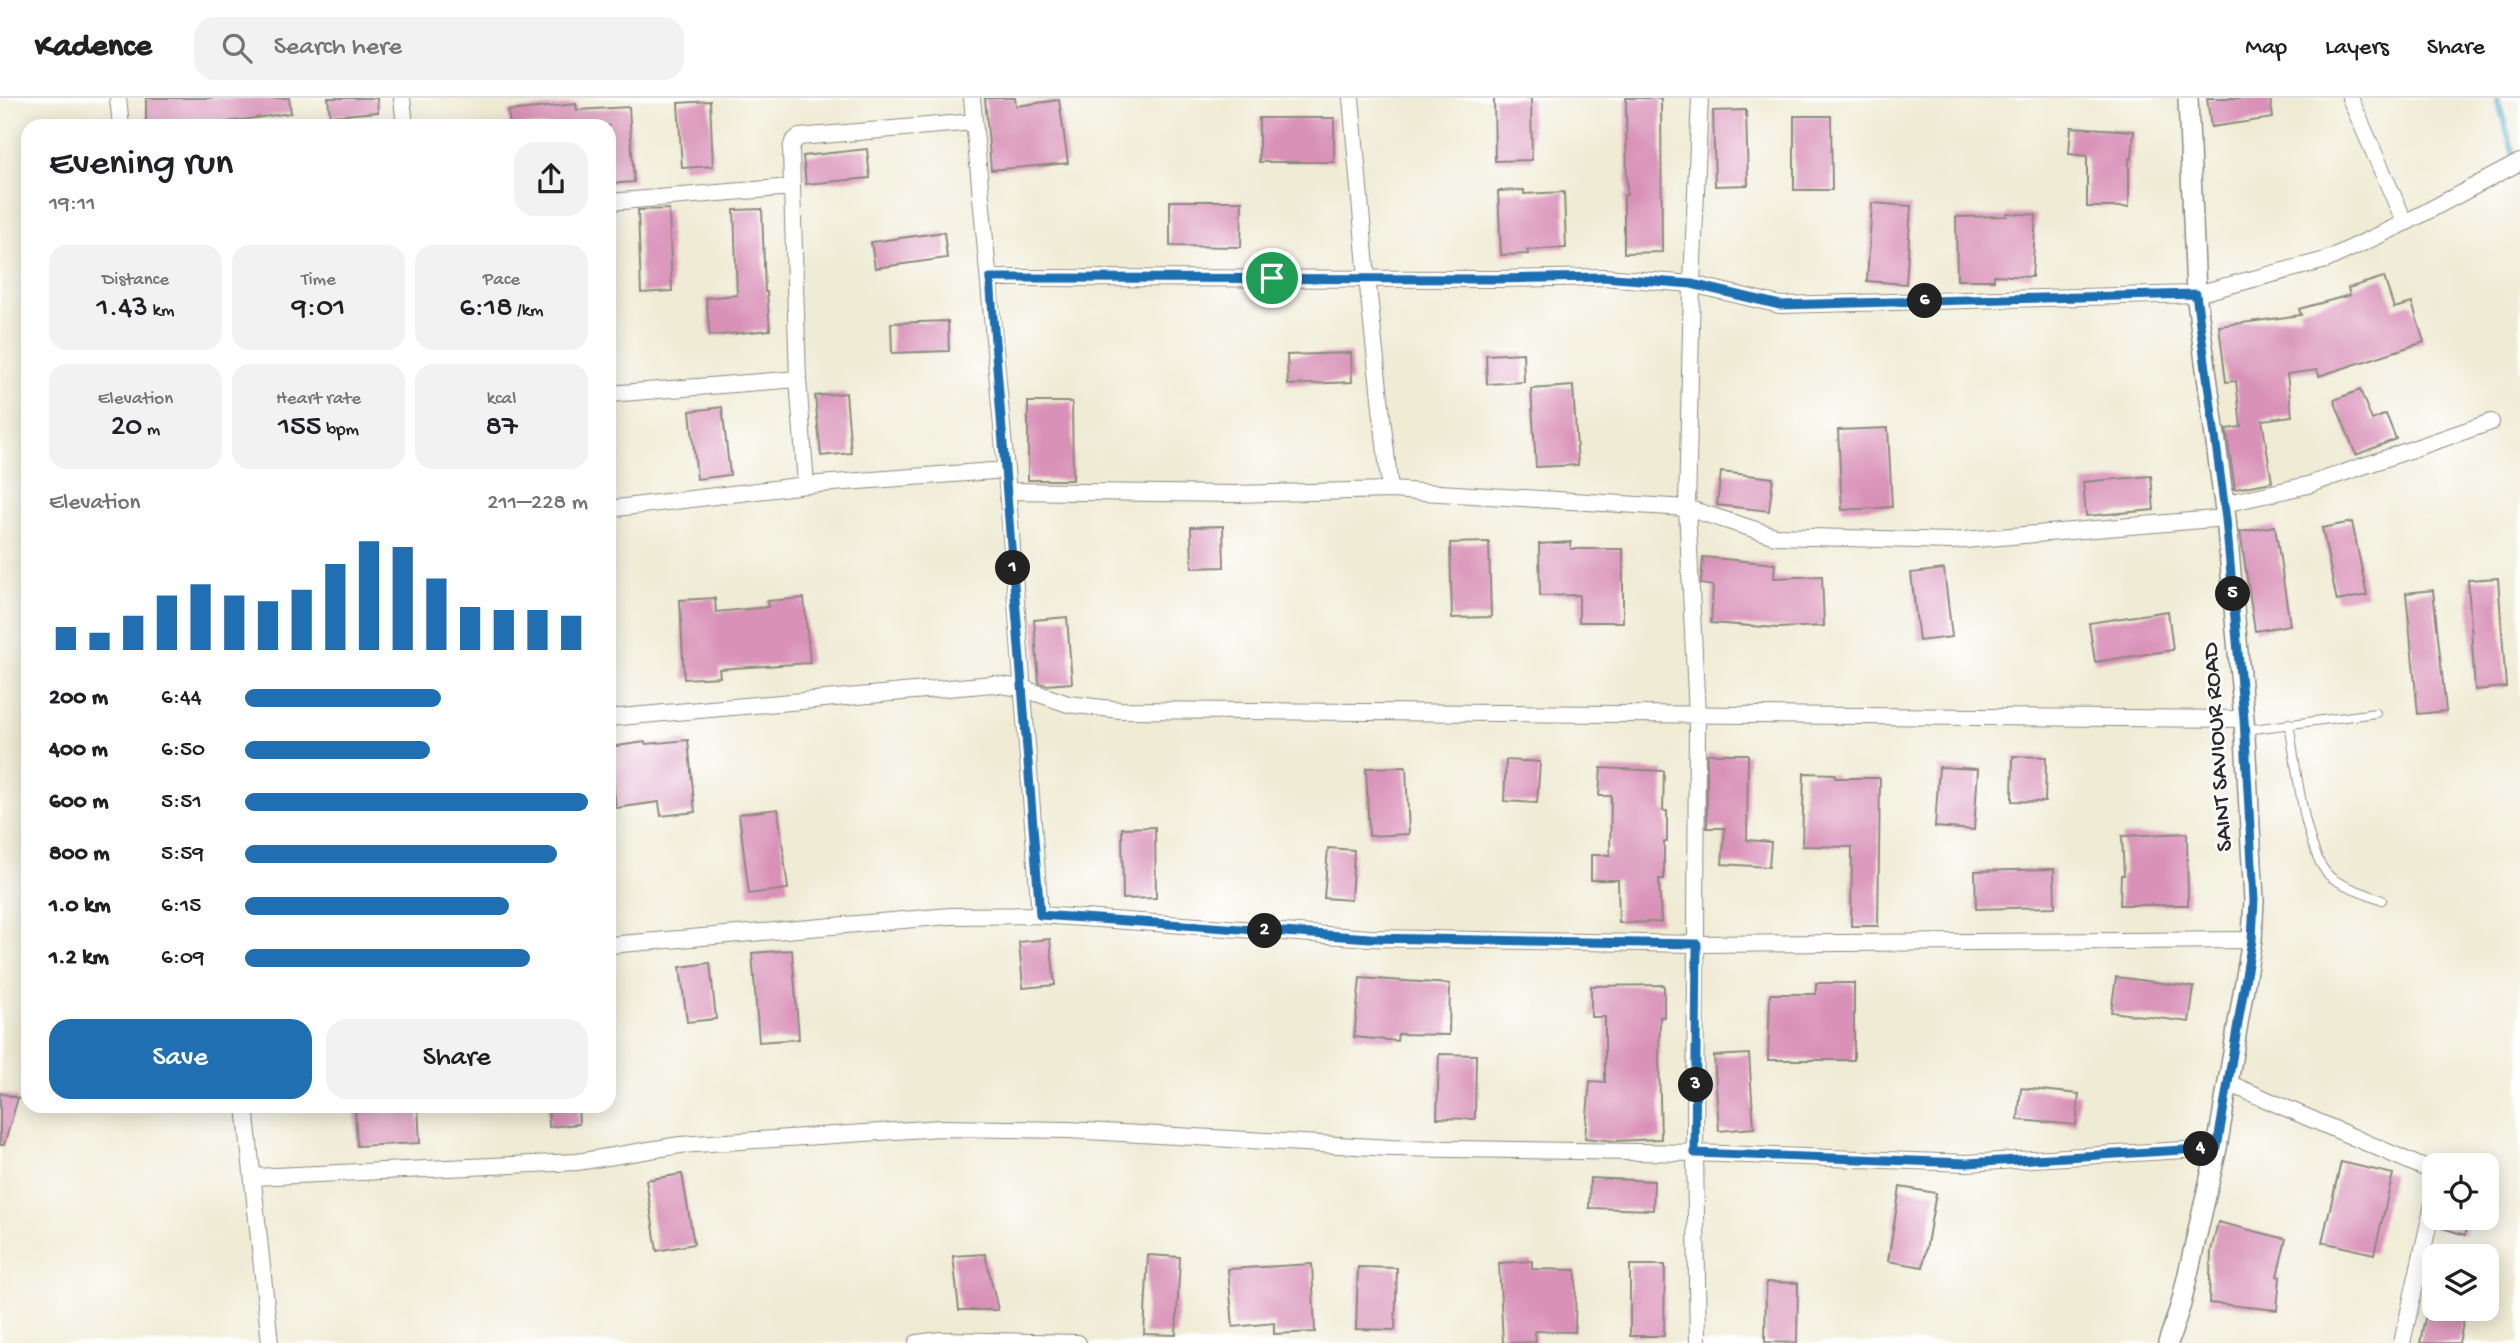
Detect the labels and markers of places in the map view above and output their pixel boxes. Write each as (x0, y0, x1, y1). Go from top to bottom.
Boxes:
pin (1242, 248, 1302, 308)
pin: 6 (1908, 284, 1942, 318)
pin: 1 (996, 550, 1030, 586)
pin: 5 (2216, 576, 2250, 612)
pin: 2 (1248, 914, 1282, 948)
pin: 3 (1678, 1068, 1714, 1102)
pin: 4 (2184, 1132, 2218, 1166)

